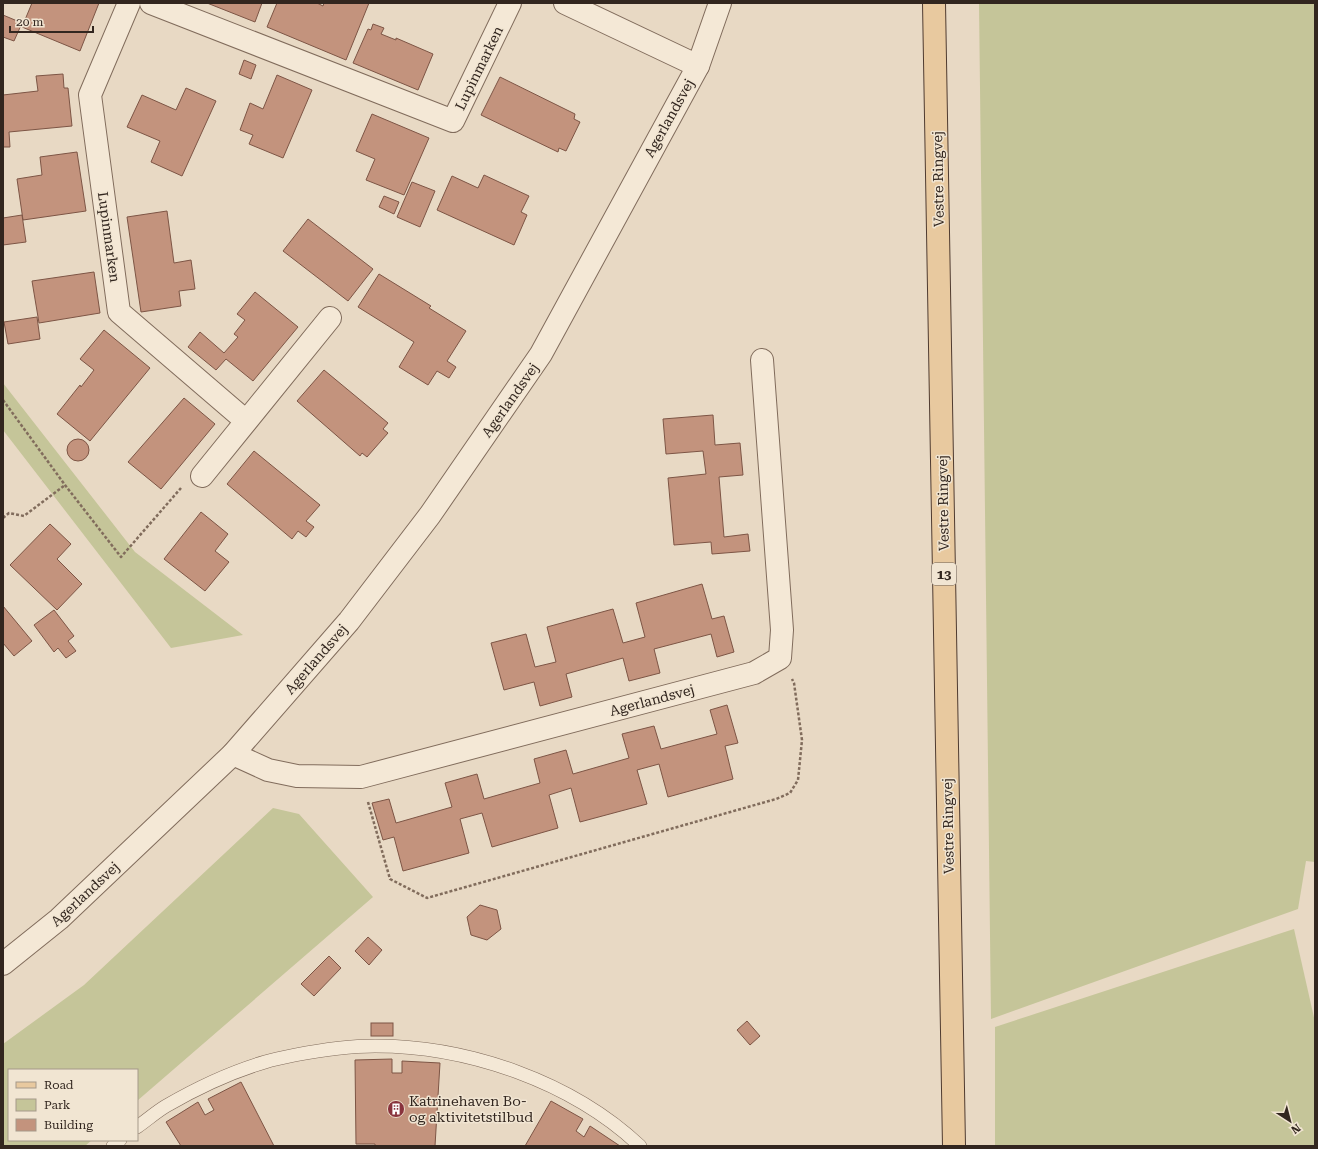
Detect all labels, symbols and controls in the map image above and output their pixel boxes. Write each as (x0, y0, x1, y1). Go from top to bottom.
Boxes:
scale bar (10, 8, 93, 34)
text: 20 m (16, 15, 43, 29)
street label: Lupinmarken (452, 23, 506, 113)
street label: Agerlandsvej (641, 76, 697, 160)
street label: Vestre Ringvej (929, 131, 947, 227)
street label: Lupinmarken (95, 191, 123, 283)
street label: Agerlandsvej (478, 360, 542, 440)
street label: Vestre Ringvej (934, 455, 952, 551)
road number: 13 (932, 563, 956, 585)
street label: Agerlandsvej (281, 621, 351, 697)
street label: Agerlandsvej (608, 681, 696, 719)
street label: Vestre Ringvej (939, 778, 957, 874)
street label: Agerlandsvej (48, 858, 122, 930)
legend (8, 1069, 138, 1141)
text: Road (44, 1078, 74, 1092)
place label: Katrinehaven Bo- og aktivitetstilbud (409, 1093, 533, 1125)
text: Park (44, 1098, 71, 1112)
building icon: Katrinehaven Bo- og aktivitetstilbud (386, 1099, 406, 1119)
north arrow (1270, 1101, 1310, 1141)
text: Building (44, 1118, 93, 1132)
text: N (1288, 1121, 1303, 1137)

